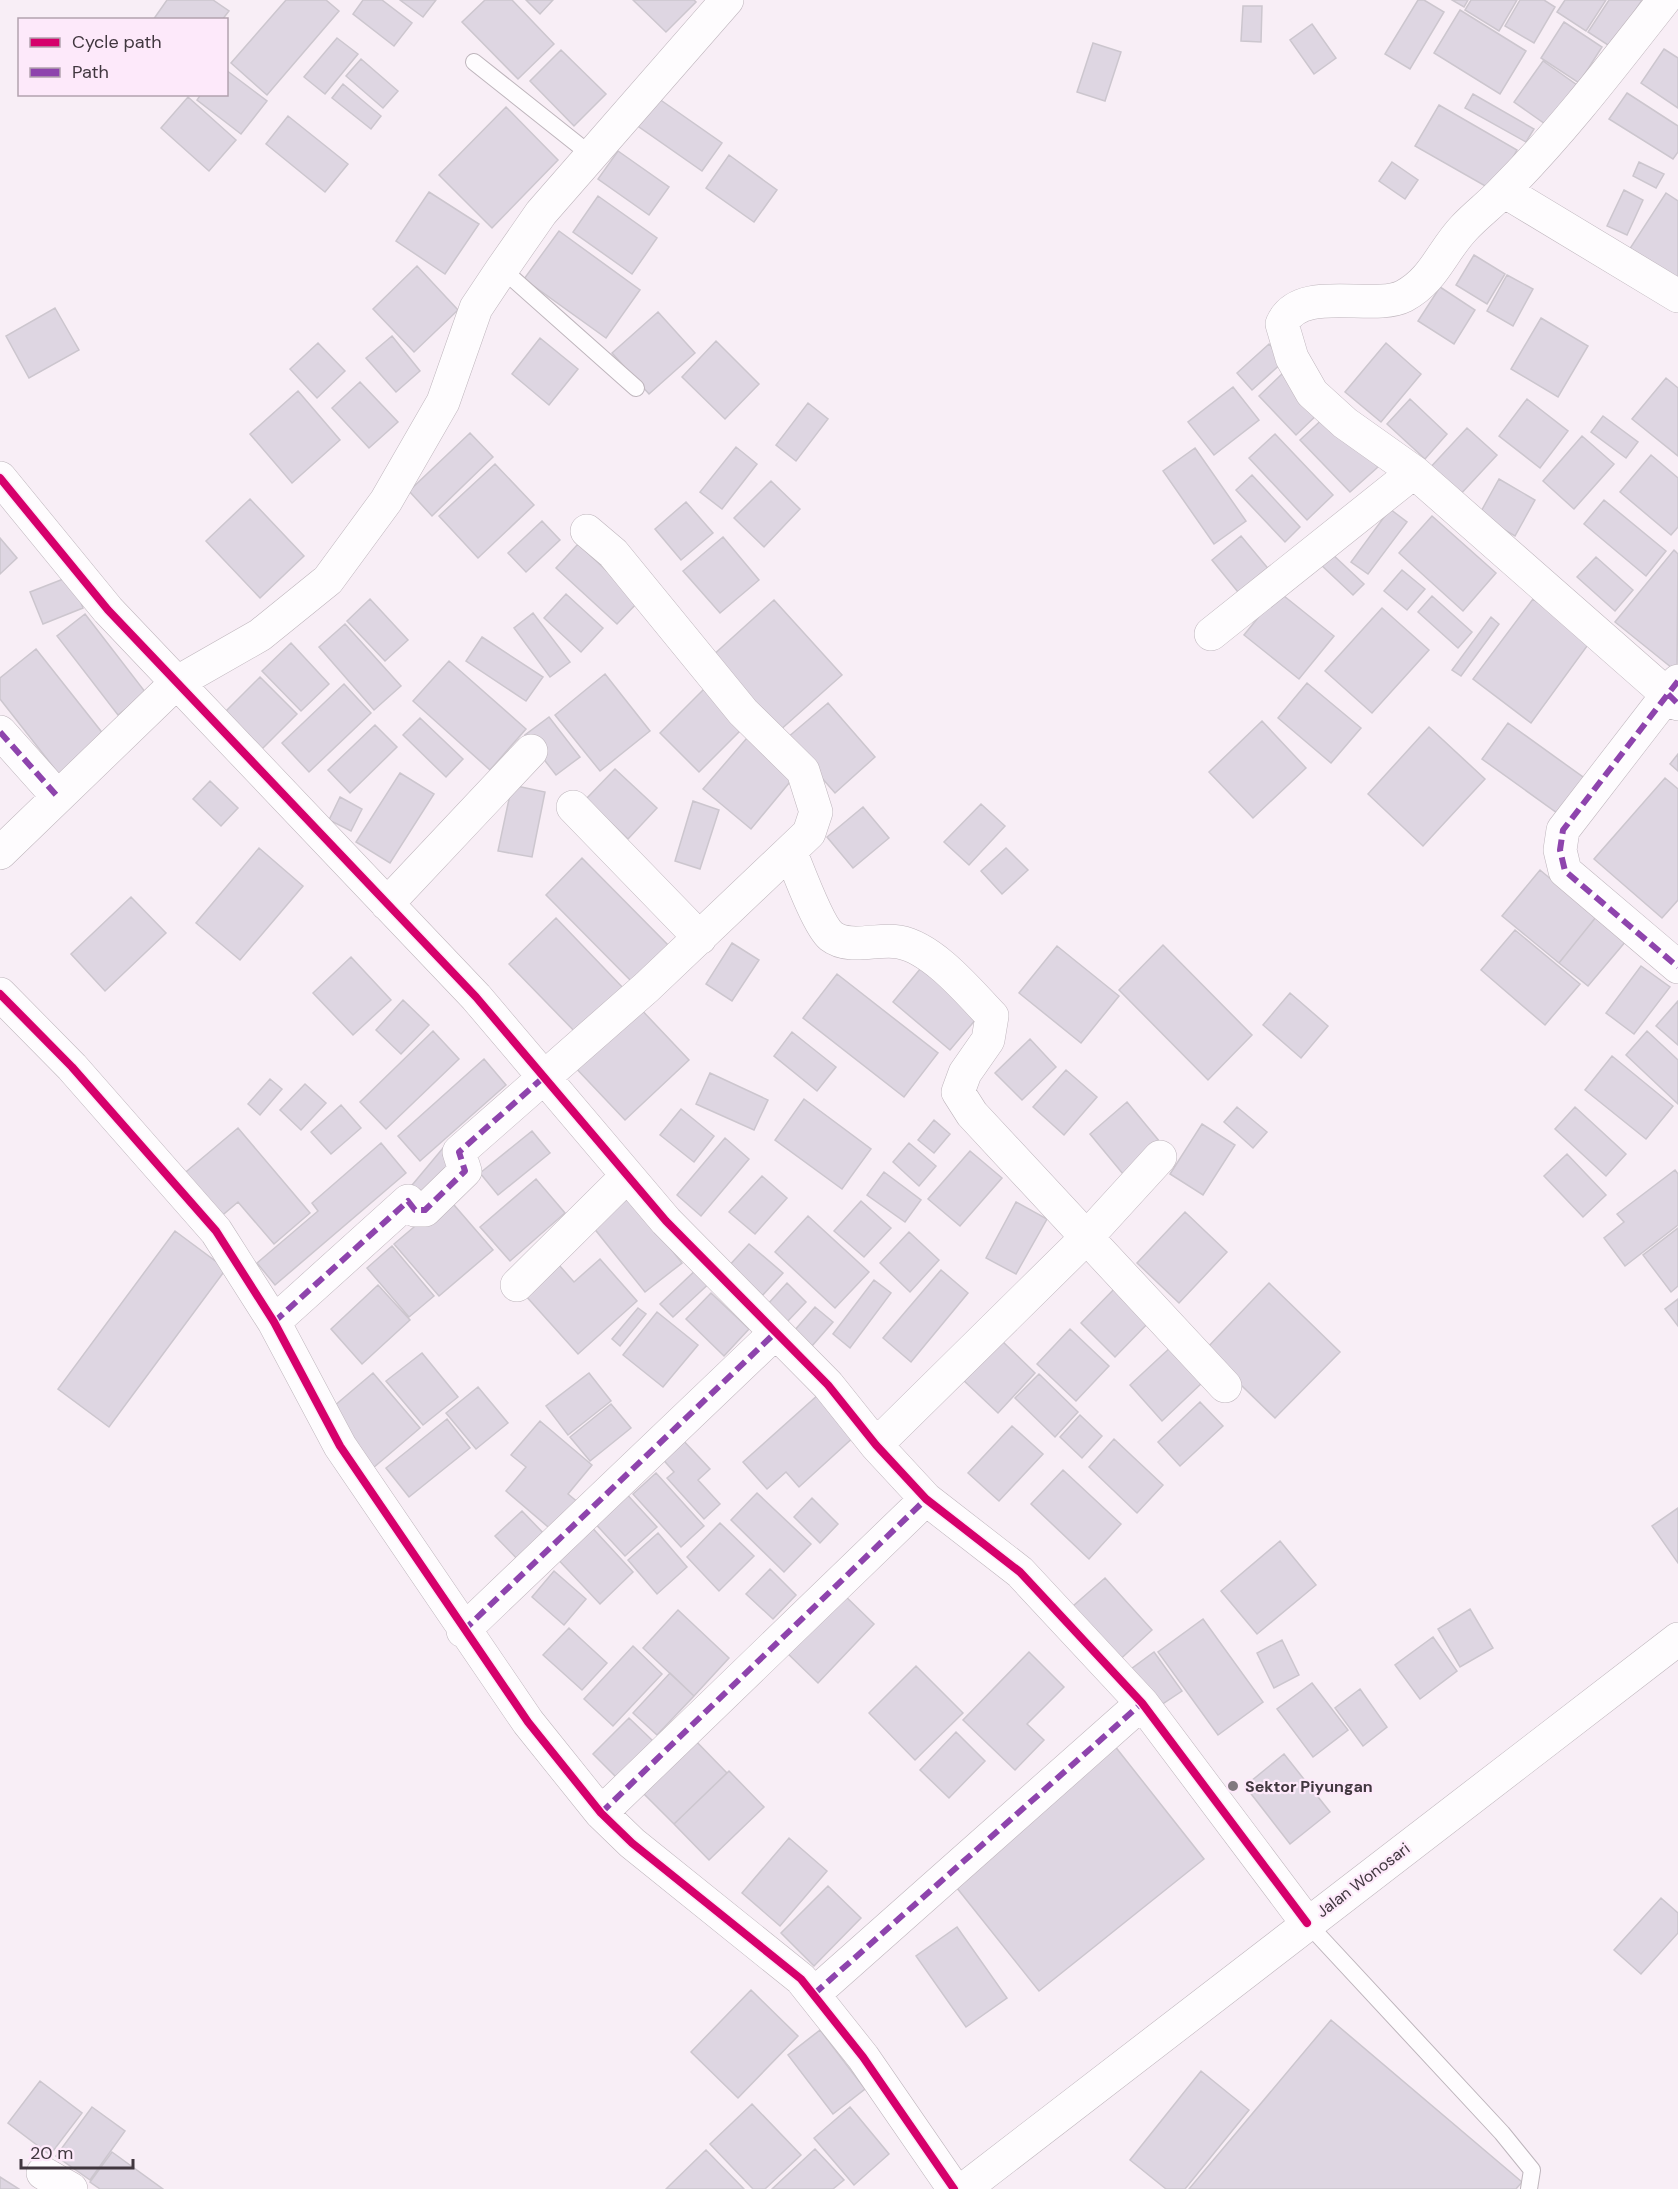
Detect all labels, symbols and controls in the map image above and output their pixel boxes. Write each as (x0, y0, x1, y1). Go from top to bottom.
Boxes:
legend (18, 18, 228, 96)
text: Cycle path (72, 30, 162, 54)
text: Path (72, 60, 109, 84)
place label: Sektor Piyungan (1245, 1776, 1373, 1797)
marker: Sektor Piyungan (1226, 1779, 1240, 1793)
street label: Jalan Wonosari (1312, 1838, 1414, 1922)
scale bar (21, 2132, 134, 2170)
text: 20 m (30, 2141, 73, 2165)

